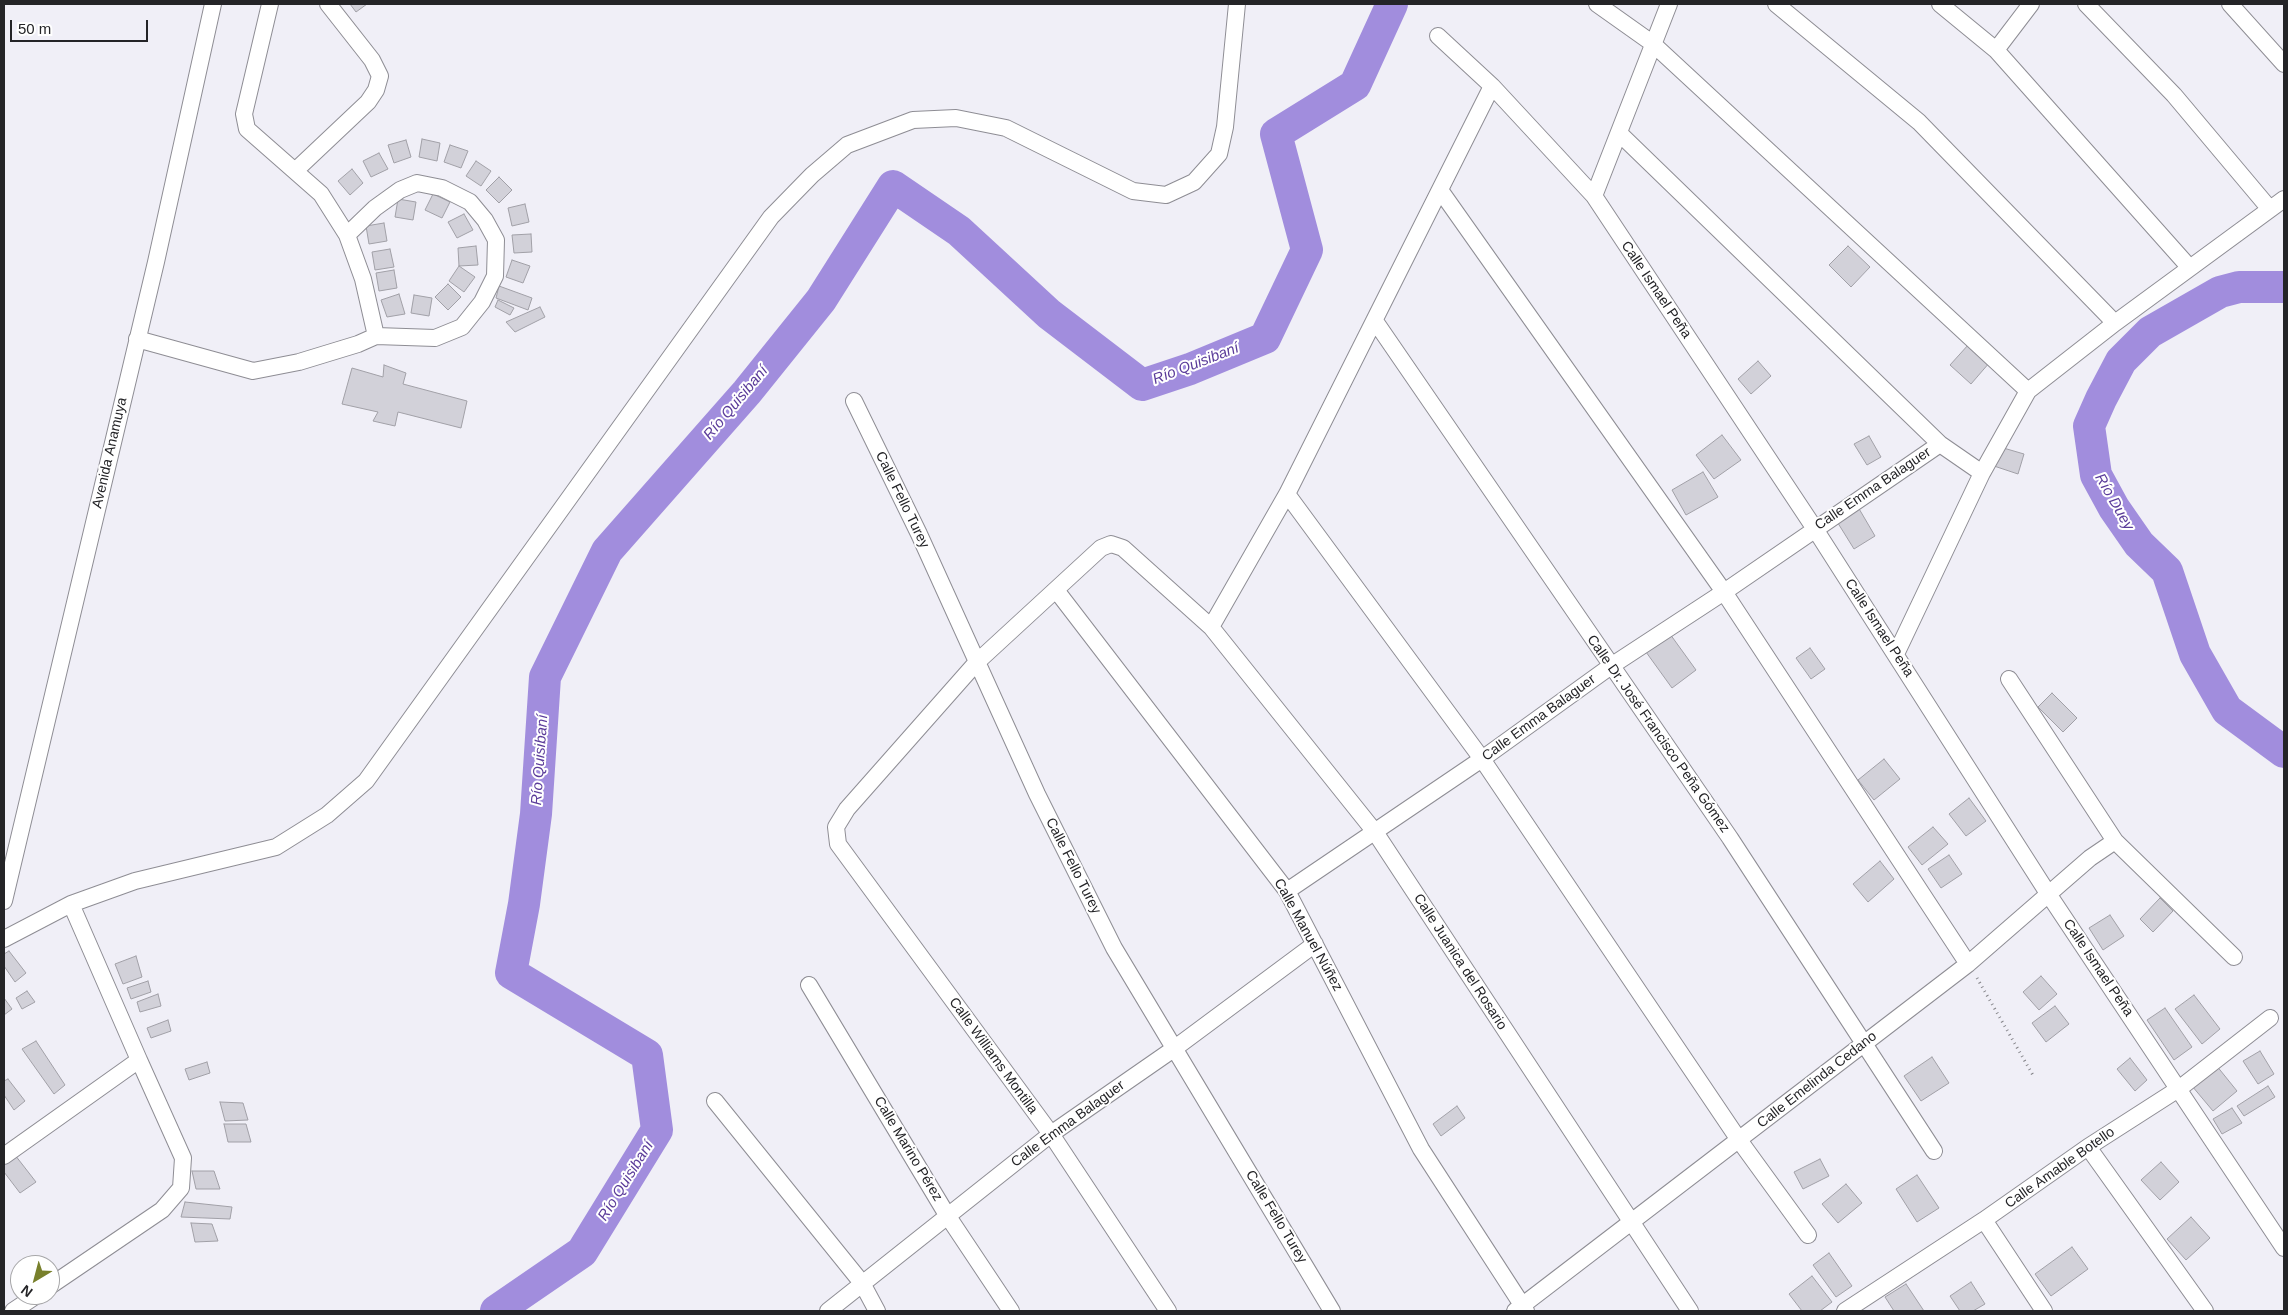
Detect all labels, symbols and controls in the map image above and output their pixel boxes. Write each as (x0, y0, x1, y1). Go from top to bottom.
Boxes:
scale bar (12, 10, 150, 42)
text: 50 m (18, 20, 51, 37)
street label: Calle Ismael Peña (1617, 238, 1695, 342)
water label: Río Quisibaní (1150, 339, 1242, 389)
water label: Río Quisibaní (700, 362, 772, 444)
street label: Avenida Anamuya (89, 396, 131, 510)
street label: Calle Emma Balaguer (1812, 444, 1934, 534)
street label: Calle Fello Turey (871, 449, 933, 551)
water label: Río Duey (2091, 470, 2137, 534)
street label: Calle Ismael Peña (1841, 576, 1917, 680)
street label: Calle Dr. José Francisco Peña Gómez (1583, 632, 1733, 836)
street label: Calle Emma Balaguer (1479, 671, 1599, 765)
water label: Río Quisibaní (528, 714, 552, 806)
street label: Calle Fello Turey (1042, 815, 1104, 917)
street label: Calle Manuel Núñez (1270, 876, 1346, 994)
street label: Calle Juanica del Rosario (1410, 891, 1510, 1033)
street label: Calle Ismael Peña (2059, 916, 2137, 1020)
street label: Calle Williams Montilla (945, 994, 1041, 1118)
street label: Calle Emelinda Cedano (1754, 1028, 1880, 1132)
street label: Calle Emma Balaguer (1008, 1077, 1128, 1171)
street label: Calle Marino Pérez (870, 1094, 946, 1204)
street label: Calle Amable Botello (2002, 1124, 2118, 1212)
water label: Río Quisibaní (594, 1138, 658, 1224)
street label: Calle Fello Turey (1242, 1168, 1310, 1266)
north arrow (10, 1255, 60, 1305)
text: N (18, 1282, 35, 1301)

